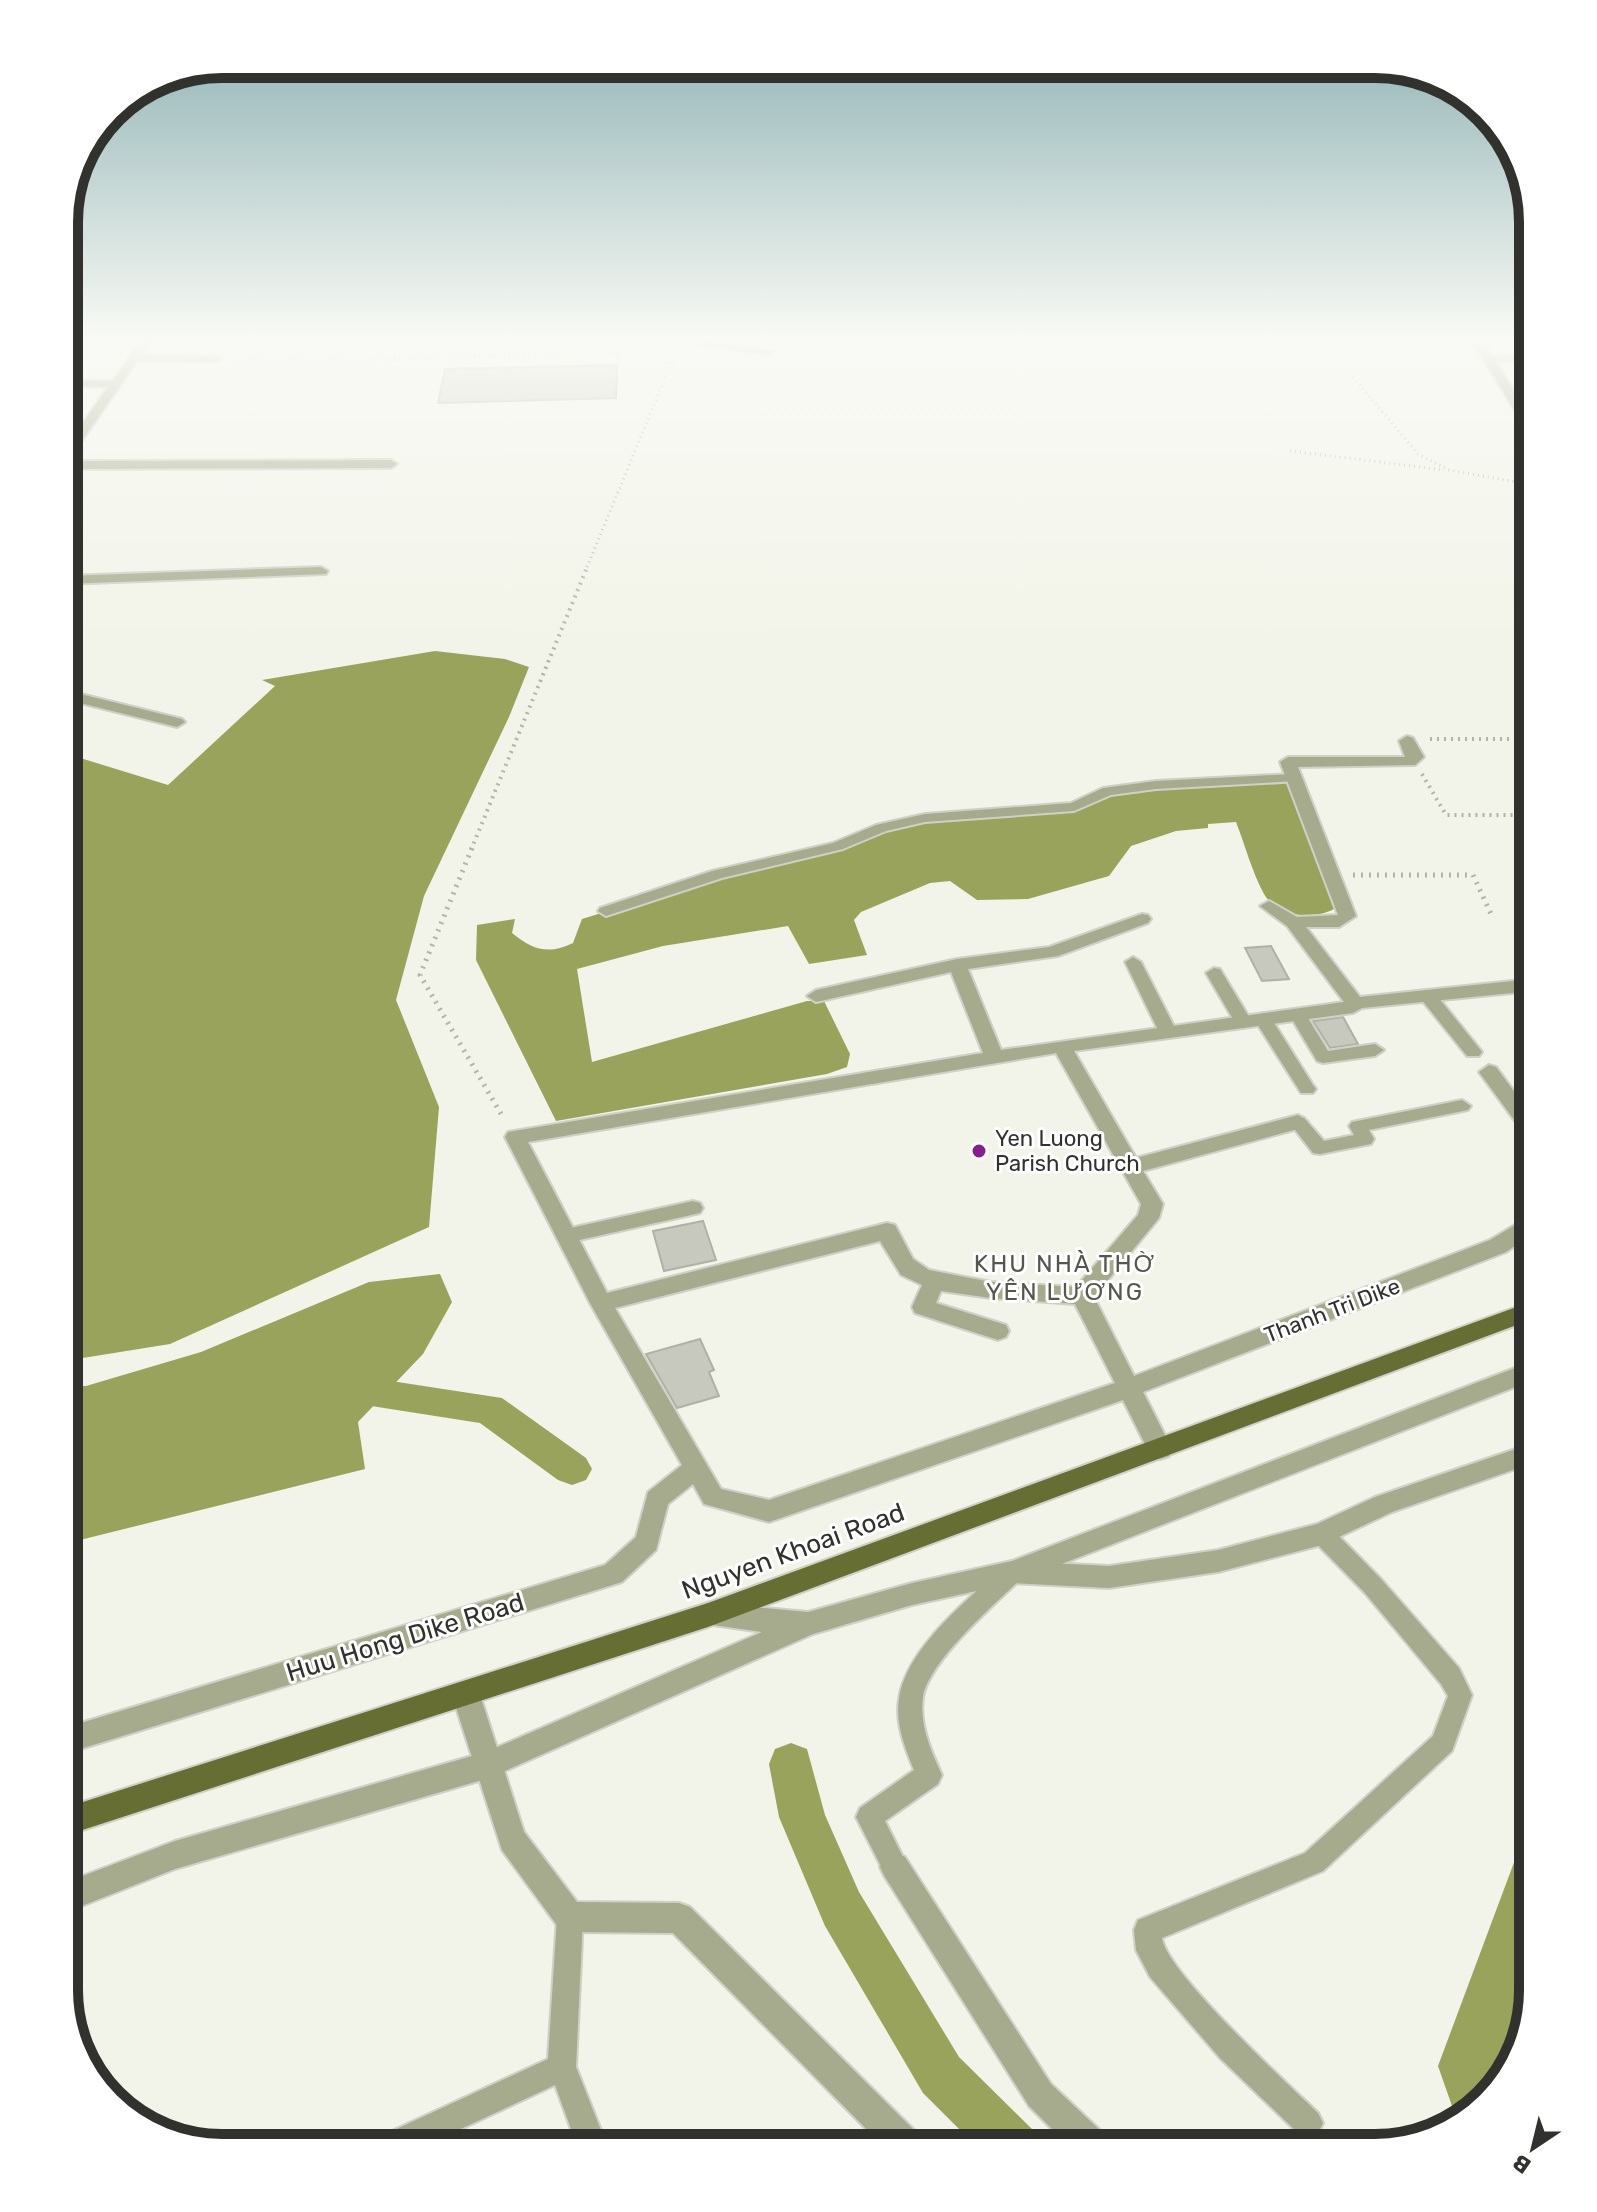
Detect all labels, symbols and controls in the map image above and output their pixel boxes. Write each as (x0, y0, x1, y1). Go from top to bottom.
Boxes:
place label: Yen Luong Parish Church (995, 1125, 1140, 1177)
marker: Yen Luong Parish Church (970, 1142, 988, 1160)
district label: KHU NHÀ THỜ YÊN LƯƠNG (974, 1250, 1156, 1306)
street label: Thanh Tri Dike (1261, 1272, 1404, 1349)
street label: Nguyen Khoai Road (678, 1497, 909, 1606)
street label: Huu Hong Dike Road (283, 1587, 528, 1688)
north arrow (1493, 2108, 1573, 2188)
text: B (1508, 2148, 1536, 2179)

